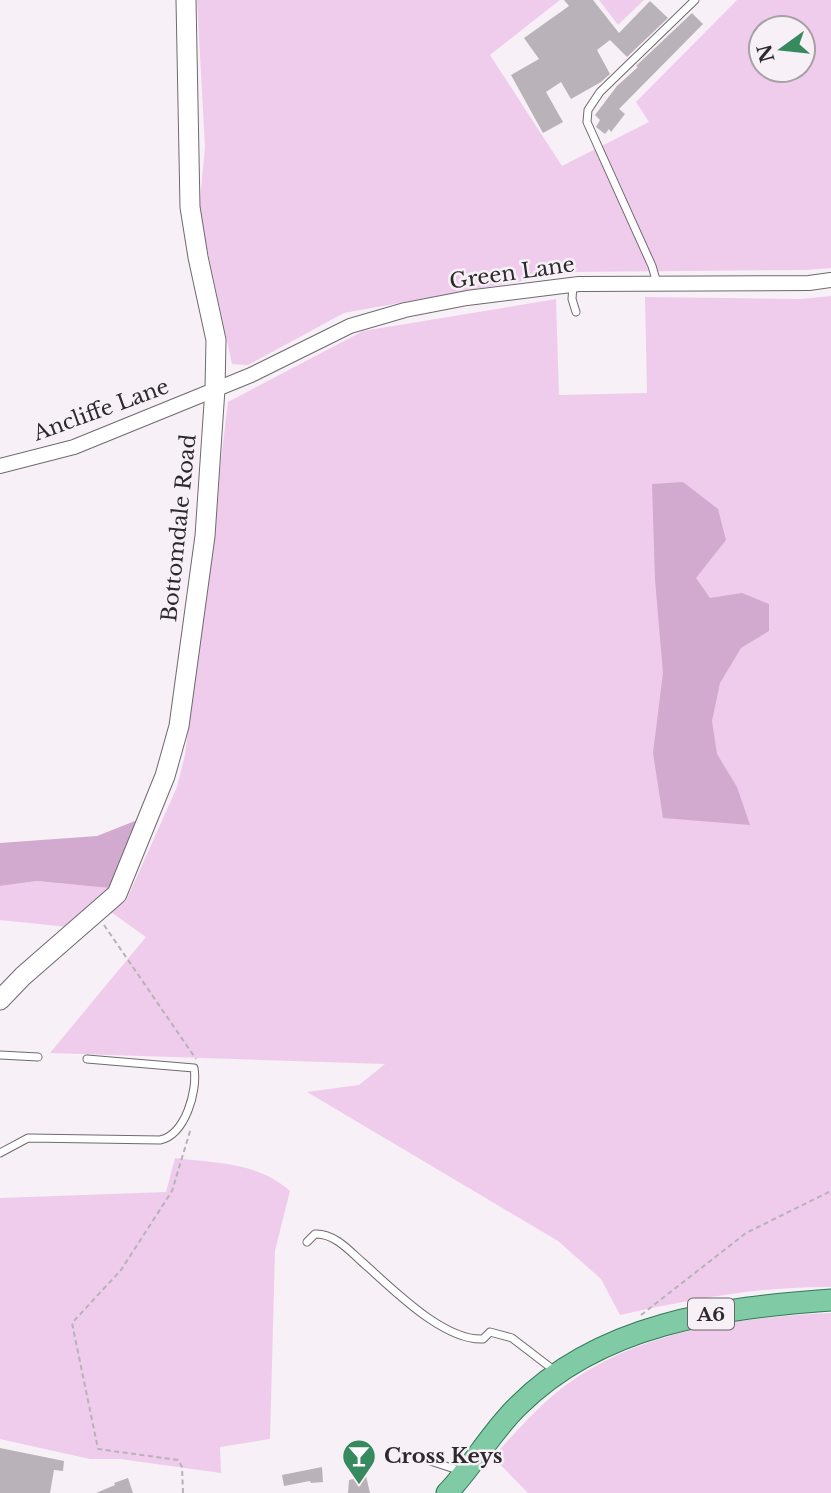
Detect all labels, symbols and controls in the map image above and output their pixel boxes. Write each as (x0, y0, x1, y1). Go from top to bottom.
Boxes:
north arrow (747, 14, 817, 84)
text: N (753, 42, 779, 65)
street label: Green Lane (448, 251, 576, 295)
street label: Ancliffe Lane (29, 373, 172, 447)
street label: Bottomdale Road (156, 433, 202, 623)
road number: A6 (688, 1298, 734, 1330)
bar icon: Cross Keys (340, 1437, 378, 1486)
place label: Cross Keys (384, 1443, 503, 1469)

